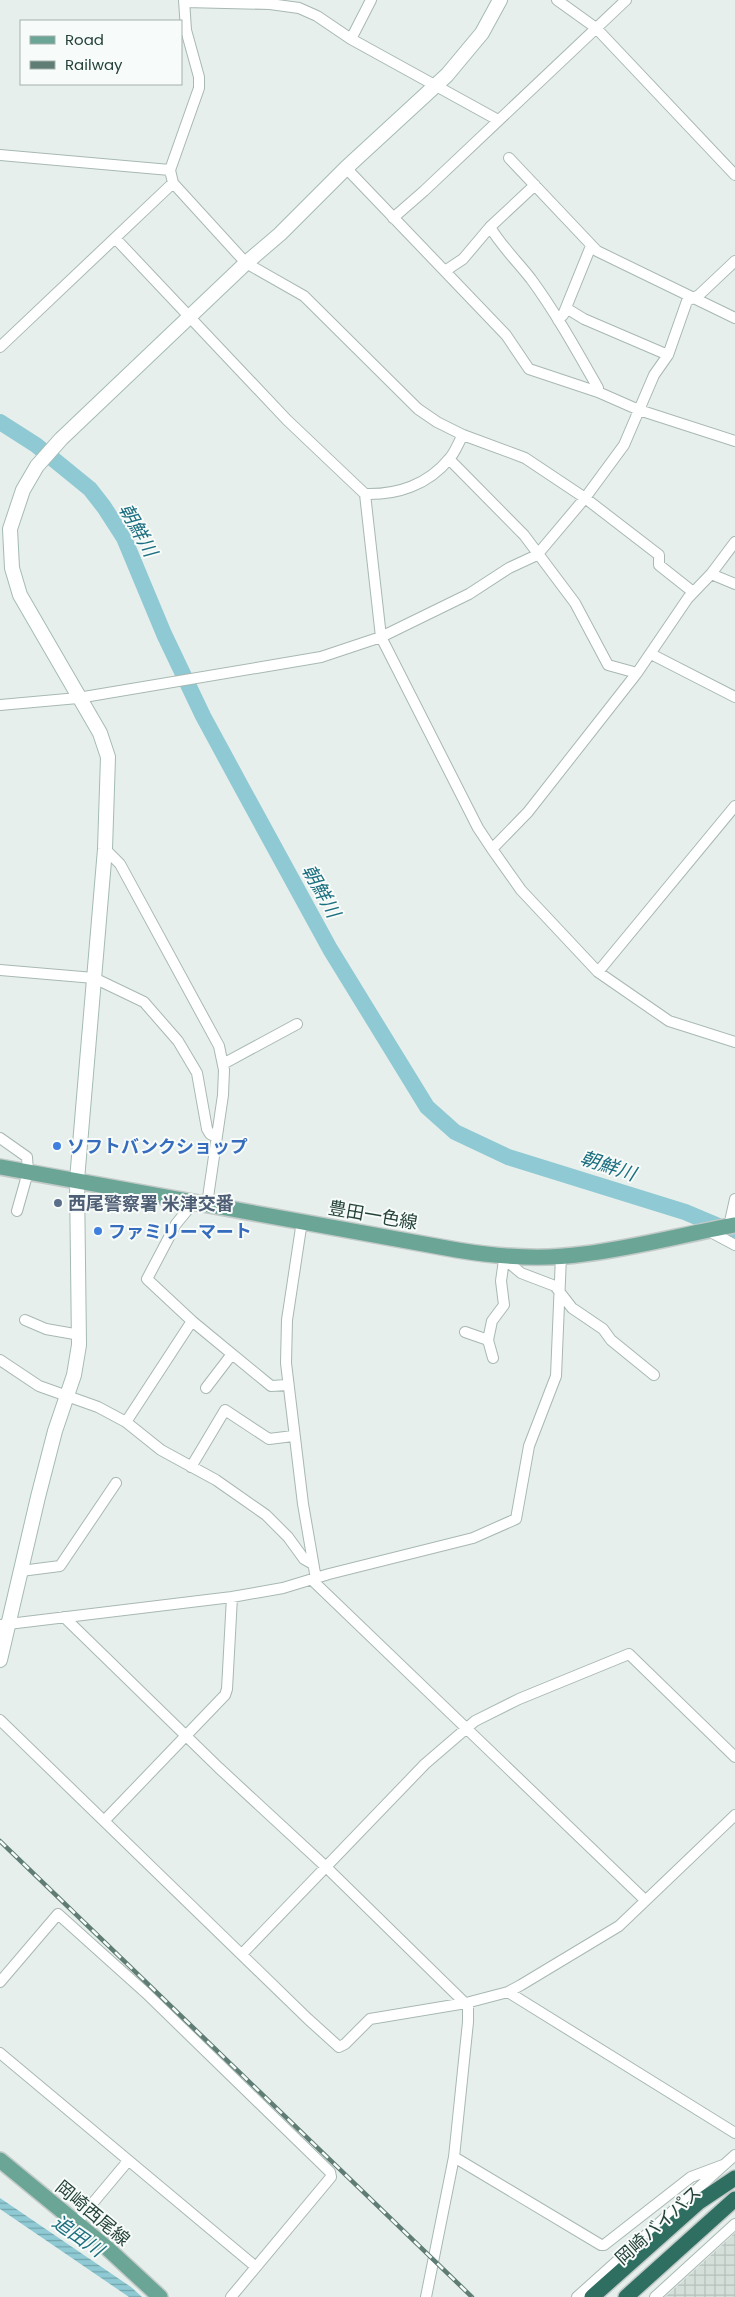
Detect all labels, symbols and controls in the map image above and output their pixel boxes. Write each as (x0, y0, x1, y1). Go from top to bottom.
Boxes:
legend (20, 20, 182, 85)
text: Road (65, 29, 104, 50)
text: Railway (65, 54, 123, 75)
water label: 朝鮮川 (112, 499, 165, 563)
water label: 朝鮮川 (295, 860, 348, 924)
place label: ソフトバンクショップ (67, 1134, 248, 1159)
marker: ソフトバンクショップ (51, 1140, 63, 1152)
water label: 朝鮮川 (577, 1144, 641, 1188)
place label: 西尾警察署 米津交番 (68, 1191, 234, 1216)
street label: 豊田一色線 (327, 1195, 419, 1235)
marker: 西尾警察署 米津交番 (52, 1197, 64, 1209)
place label: ファミリーマート (108, 1219, 252, 1244)
marker: ファミリーマート (92, 1225, 104, 1237)
street label: 岡崎西尾線 (50, 2174, 136, 2252)
street label: 岡崎バイパス (610, 2180, 706, 2270)
water label: 追田川 (47, 2209, 111, 2265)

